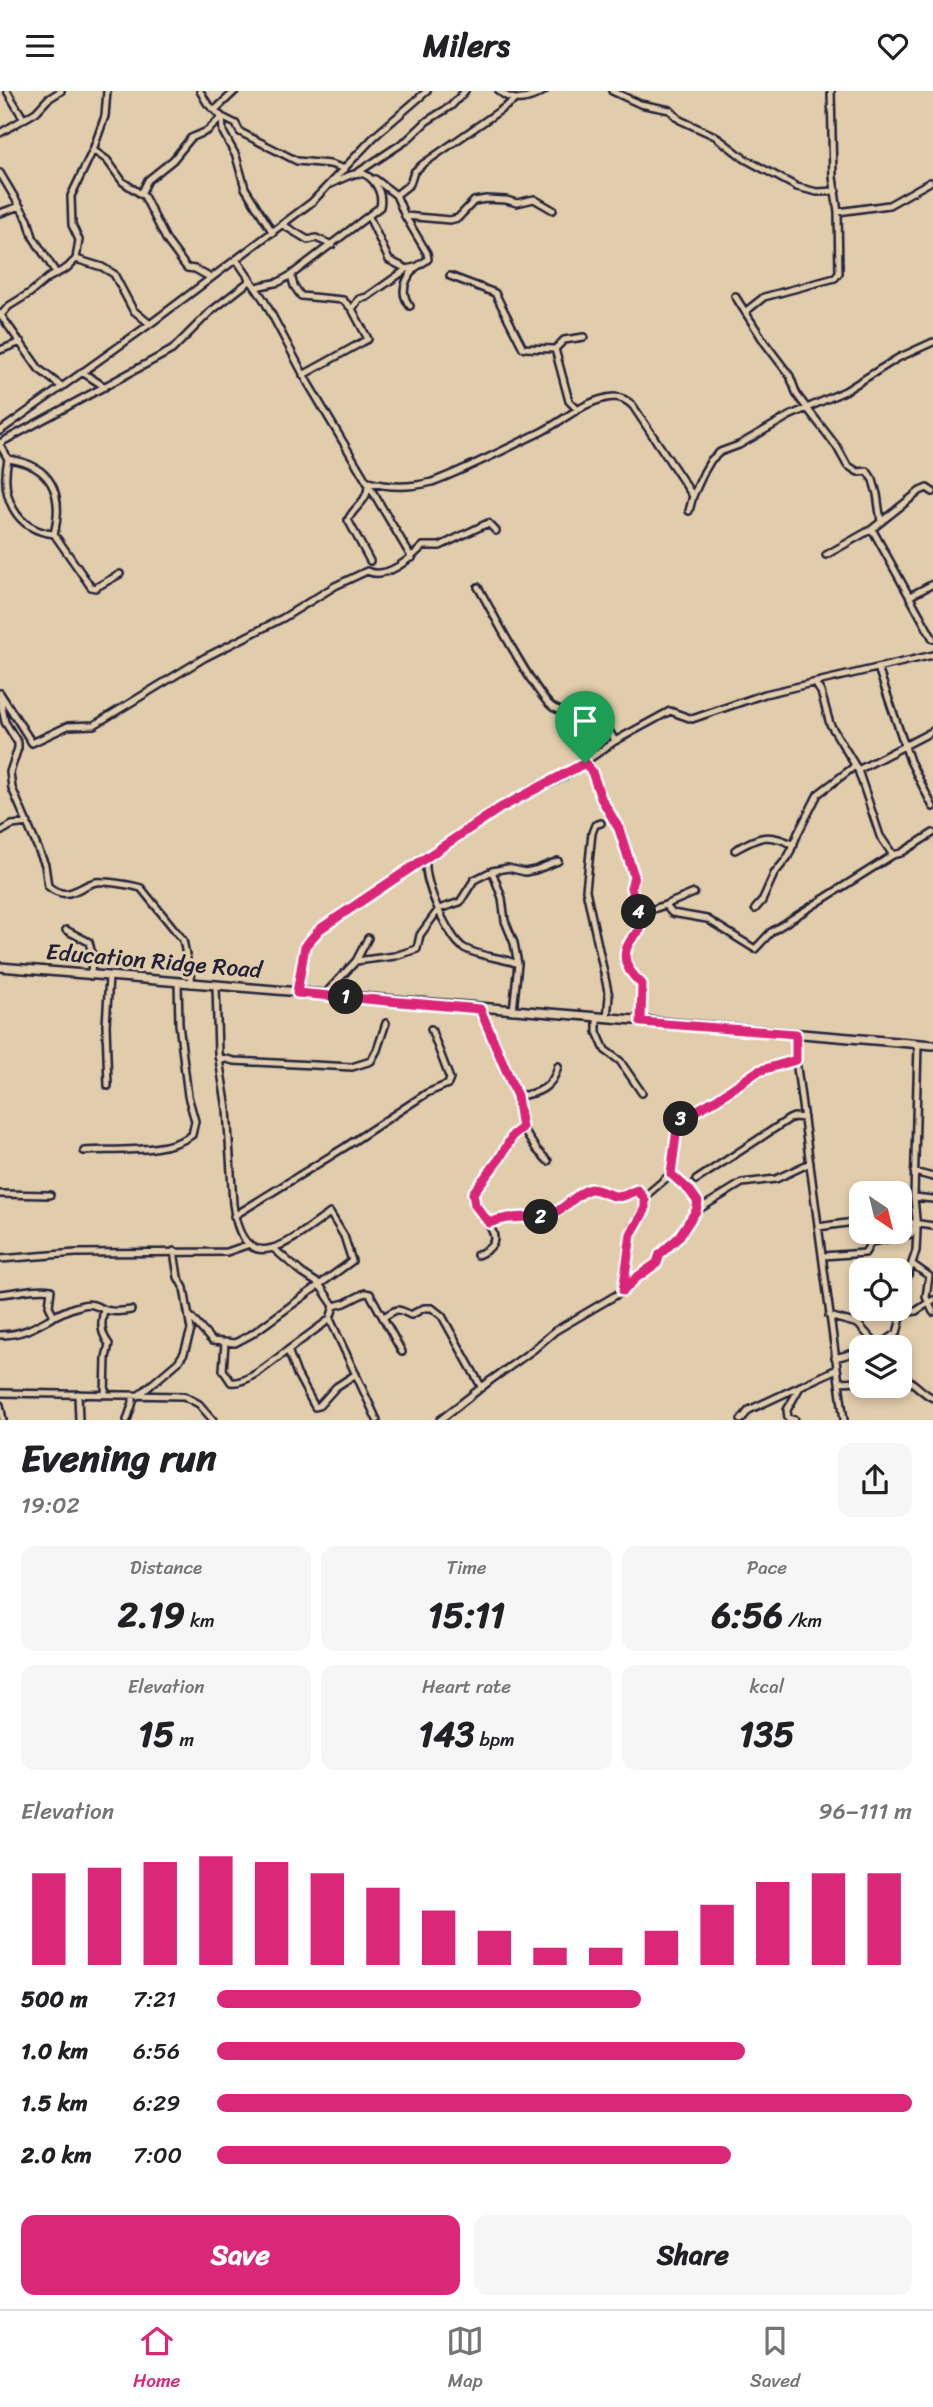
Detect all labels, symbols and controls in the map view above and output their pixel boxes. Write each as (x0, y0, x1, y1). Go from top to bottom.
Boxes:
text: Milers (423, 17, 510, 74)
icon: menu (21, 27, 59, 65)
icon: heart (874, 27, 912, 65)
pin (555, 691, 615, 763)
icon: arrive (566, 702, 604, 740)
pin: 4 (622, 895, 656, 929)
text: 4 (633, 895, 644, 928)
street label: Education Ridge Road (44, 931, 265, 991)
pin: 1 (328, 979, 364, 1014)
text: 1 (341, 980, 350, 1013)
pin: 3 (664, 1101, 698, 1137)
text: 3 (675, 1102, 686, 1135)
north arrow (849, 1181, 912, 1244)
map controls (849, 1181, 912, 1398)
pin: 2 (524, 1199, 558, 1235)
text: 2 (535, 1200, 546, 1233)
button: locate (849, 1258, 912, 1321)
button: layers (849, 1335, 912, 1398)
text: Evening run (21, 1425, 217, 1492)
button: share (838, 1443, 912, 1517)
text: 19:02 (21, 1485, 80, 1526)
text: Distance (130, 1551, 202, 1584)
text: Time (446, 1551, 487, 1584)
text: Pace (747, 1551, 787, 1584)
text: 2.19 (118, 1584, 185, 1646)
text: 15:11 (428, 1584, 505, 1646)
text: 6:56 (711, 1584, 783, 1646)
text: km (185, 1604, 215, 1637)
text: /km (783, 1604, 822, 1637)
text: Elevation (128, 1670, 205, 1703)
text: Heart rate (422, 1670, 511, 1703)
text: kcal (750, 1670, 784, 1703)
text: 15 (138, 1703, 175, 1765)
text: 143 (418, 1703, 475, 1765)
text: 135 (739, 1703, 795, 1765)
text: m (175, 1723, 194, 1756)
text: bpm (475, 1723, 515, 1756)
text: Elevation (21, 1791, 114, 1832)
text: 96–111 m (819, 1791, 912, 1832)
text: 500 m (21, 1979, 88, 2020)
text: 7:21 (133, 1979, 176, 2020)
text: 1.0 km (21, 2031, 88, 2072)
text: 6:56 (133, 2031, 180, 2072)
text: 1.5 km (21, 2083, 88, 2124)
text: 6:29 (133, 2083, 180, 2124)
text: 2.0 km (21, 2135, 92, 2176)
text: 7:00 (133, 2135, 182, 2176)
button: Save (21, 2215, 460, 2295)
button: Share (474, 2215, 912, 2295)
tab: Home (133, 2322, 180, 2397)
tab: Map (446, 2322, 484, 2397)
tab: Saved (750, 2322, 800, 2397)

